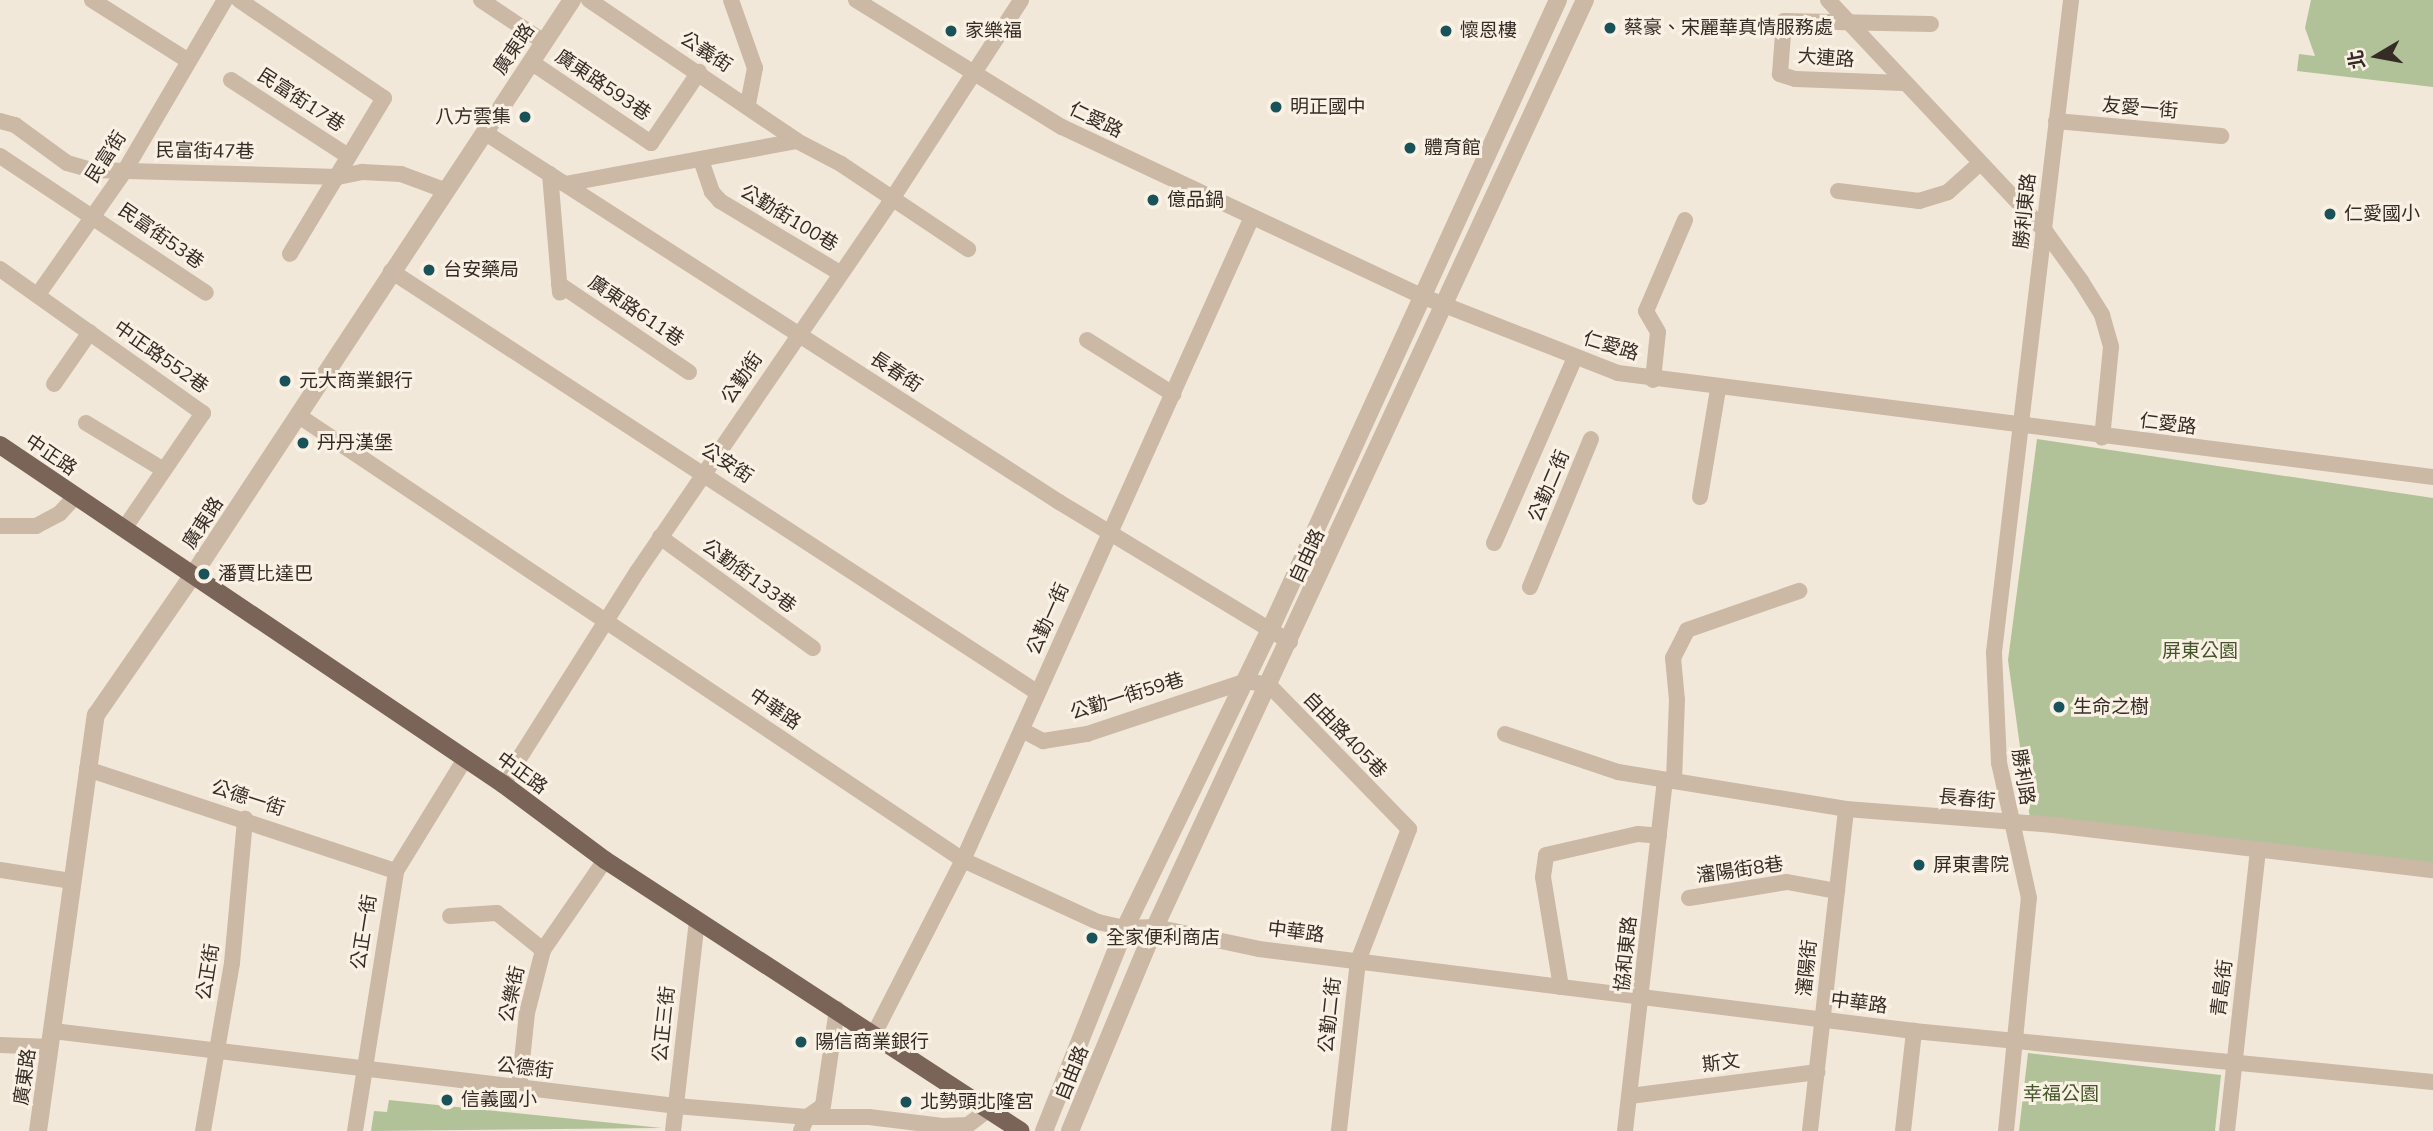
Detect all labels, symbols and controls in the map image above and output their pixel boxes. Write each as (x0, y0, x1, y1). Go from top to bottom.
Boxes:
place label: 蔡豪、宋麗華真情服務處 (1624, 17, 1833, 39)
street label: 廣東路 (489, 19, 539, 79)
place label: 家樂福 (965, 20, 1022, 42)
place label: 懷恩樓 (1460, 20, 1517, 42)
marker: 蔡豪、宋麗華真情服務處 (1602, 20, 1618, 36)
north arrow (2342, 21, 2412, 91)
marker: 家樂福 (943, 23, 959, 39)
marker: 懷恩樓 (1438, 23, 1454, 39)
street label: 公義街 (676, 27, 736, 77)
street label: 廣東路593巷 (551, 45, 655, 125)
street label: 大連路 (1797, 45, 1855, 71)
text: 北 (2343, 48, 2370, 71)
street label: 民富街17巷 (253, 64, 349, 136)
street label: 友愛一街 (2101, 93, 2179, 123)
place label: 明正國中 (1290, 96, 1366, 118)
street label: 仁愛路 (1065, 97, 1127, 143)
marker: 明正國中 (1268, 99, 1284, 115)
place label: 八方雲集 (435, 106, 511, 128)
marker: 八方雲集 (517, 109, 533, 125)
street label: 民富街 (81, 127, 131, 187)
place label: 體育館 (1424, 137, 1481, 159)
street label: 民富街47巷 (155, 139, 255, 163)
marker: 體育館 (1402, 140, 1418, 156)
street label: 勝利東路 (2010, 172, 2040, 250)
street label: 公勤街100巷 (736, 180, 842, 256)
place label: 億品鍋 (1167, 189, 1224, 211)
marker: 億品鍋 (1145, 192, 1161, 208)
street label: 民富街53巷 (114, 198, 208, 274)
place label: 仁愛國小 (2344, 203, 2420, 225)
marker: 仁愛國小 (2322, 206, 2338, 222)
place label: 台安藥局 (443, 259, 519, 281)
marker: 台安藥局 (421, 262, 437, 278)
street label: 廣東路611巷 (584, 271, 688, 351)
street label: 中正路552巷 (109, 316, 213, 398)
street label: 仁愛路 (1580, 327, 1642, 365)
street label: 長春街 (866, 347, 926, 397)
street label: 公勤街 (717, 348, 767, 408)
place label: 元大商業銀行 (299, 370, 413, 392)
marker: 元大商業銀行 (277, 373, 293, 389)
street label: 仁愛路 (2138, 409, 2198, 439)
street label: 中正路 (21, 430, 81, 480)
place label: 丹丹漢堡 (317, 432, 393, 454)
marker: 丹丹漢堡 (295, 435, 311, 451)
street label: 公安街 (697, 438, 757, 488)
street label: 公勤二街 (1524, 447, 1574, 525)
street label: 廣東路 (178, 493, 228, 553)
street label: 自由路 (1285, 525, 1329, 587)
street label: 公勤街133巷 (698, 534, 800, 618)
place label: 潘賈比達巴 (218, 563, 313, 585)
marker: 潘賈比達巴 (196, 566, 212, 582)
street label: 公勤一街 (1022, 580, 1074, 658)
park label: 屏東公園 (2162, 640, 2238, 662)
street label: 公勤一街59巷 (1067, 668, 1187, 724)
street label: 中華路 (745, 684, 805, 734)
street label: 自由路405巷 (1299, 687, 1391, 783)
place label: 生命之樹 (2073, 696, 2149, 718)
marker: 生命之樹 (2051, 699, 2067, 715)
street label: 中正路 (492, 747, 552, 799)
street label: 勝利路 (2007, 747, 2039, 807)
street label: 公德一街 (208, 775, 288, 821)
street label: 長春街 (1938, 785, 1996, 813)
street label: 瀋陽街8巷 (1695, 853, 1785, 887)
place label: 屏東書院 (1933, 854, 2009, 876)
marker: 屏東書院 (1911, 857, 1927, 873)
street label: 公正一街 (347, 893, 381, 971)
street label: 協和東路 (1611, 915, 1641, 993)
street label: 中華路 (1266, 917, 1326, 947)
place label: 全家便利商店 (1106, 927, 1220, 949)
marker: 全家便利商店 (1084, 930, 1100, 946)
street label: 瀋陽街 (1793, 938, 1821, 998)
street label: 公正街 (192, 942, 224, 1002)
street label: 青島街 (2207, 958, 2237, 1018)
street label: 公樂街 (495, 964, 529, 1024)
street label: 公勤二街 (1315, 976, 1345, 1054)
street label: 公正三街 (649, 985, 679, 1063)
street label: 中華路 (1829, 988, 1889, 1018)
place label: 陽信商業銀行 (815, 1031, 929, 1053)
marker: 陽信商業銀行 (793, 1034, 809, 1050)
street label: 自由路 (1051, 1042, 1093, 1104)
street label: 廣東路 (10, 1047, 40, 1107)
street label: 斯文 (1701, 1049, 1741, 1077)
street label: 公德街 (495, 1053, 555, 1083)
park label: 幸福公園 (2023, 1083, 2099, 1105)
place label: 信義國小 (461, 1089, 537, 1111)
place label: 北勢頭北隆宮 (920, 1091, 1034, 1113)
marker: 信義國小 (439, 1092, 455, 1108)
marker: 北勢頭北隆宮 (898, 1094, 914, 1110)

